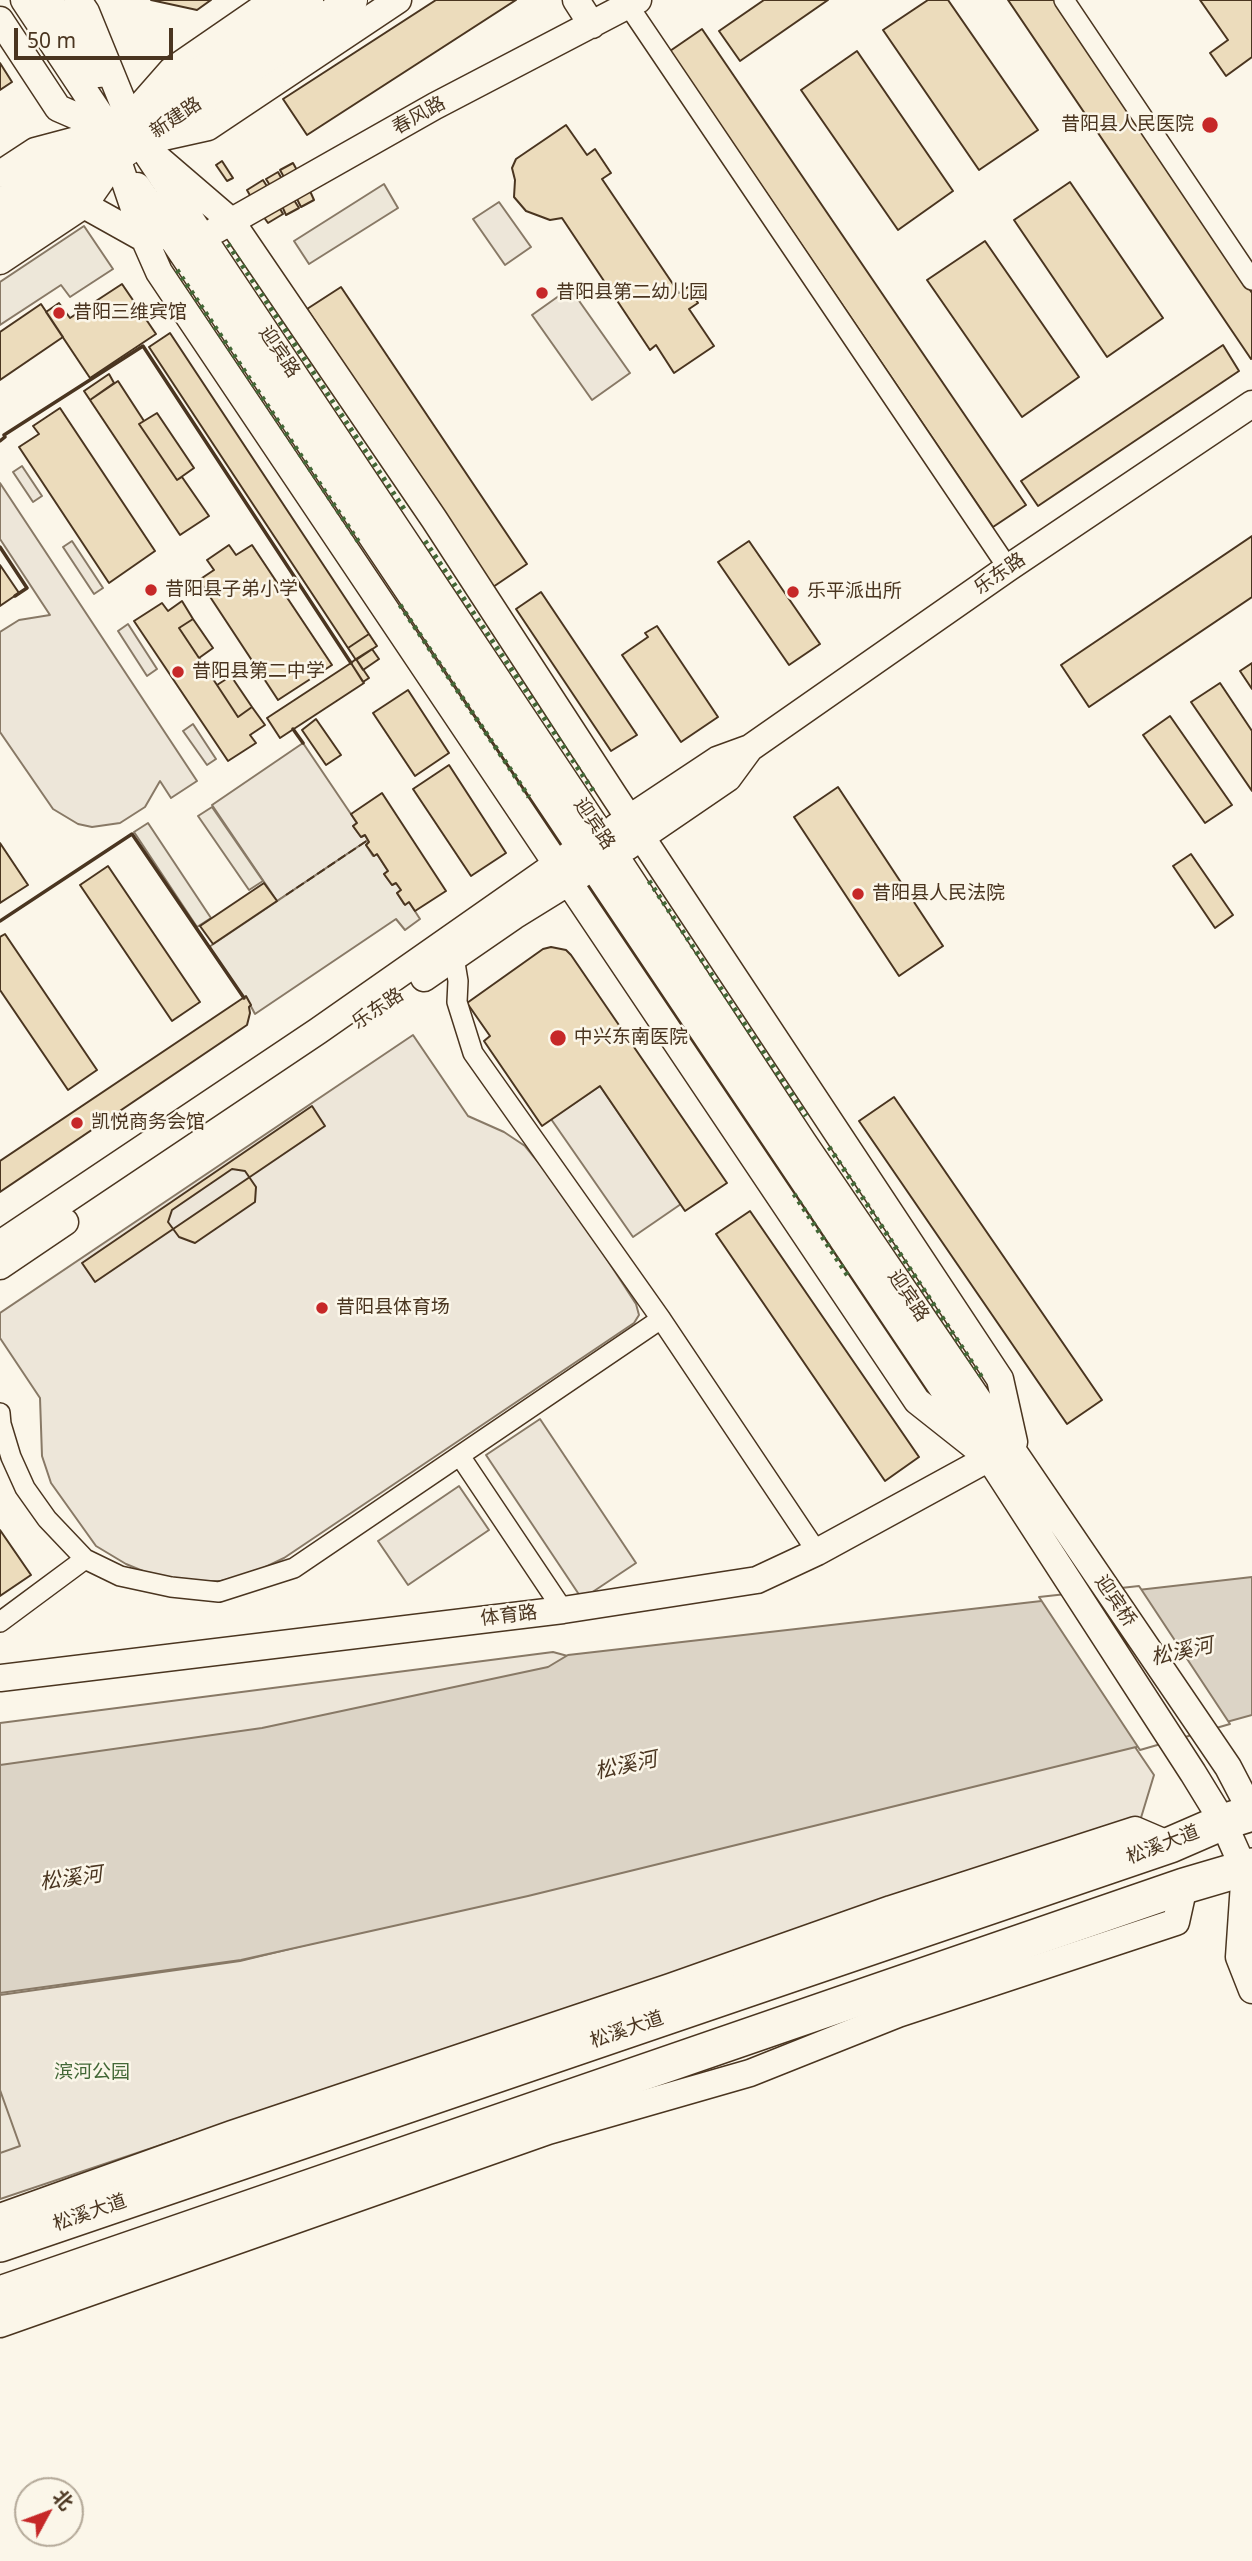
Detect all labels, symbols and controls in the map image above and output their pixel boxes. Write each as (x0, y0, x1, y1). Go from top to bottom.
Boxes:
scale bar (18, 14, 177, 58)
text: 50 m (27, 26, 76, 54)
street label: 春风路 (389, 92, 449, 140)
street label: 新建路 (146, 93, 206, 143)
place label: 昔阳县人民医院 (1061, 114, 1194, 136)
marker: 昔阳县人民医院 (1200, 115, 1220, 135)
place label: 昔阳县第二幼儿园 (556, 282, 708, 304)
marker: 昔阳县第二幼儿园 (534, 285, 550, 301)
place label: 昔阳三维宾馆 (73, 302, 187, 324)
marker: 昔阳三维宾馆 (51, 305, 67, 321)
street label: 迎宾路 (254, 322, 304, 382)
street label: 乐东路 (970, 548, 1030, 600)
place label: 昔阳县子弟小学 (165, 579, 298, 601)
place label: 乐平派出所 (807, 581, 902, 603)
marker: 昔阳县子弟小学 (143, 582, 159, 598)
marker: 乐平派出所 (785, 584, 801, 600)
place label: 昔阳县第二中学 (192, 661, 325, 683)
marker: 昔阳县第二中学 (170, 664, 186, 680)
street label: 迎宾路 (569, 794, 619, 854)
place label: 昔阳县人民法院 (872, 883, 1005, 905)
marker: 昔阳县人民法院 (850, 886, 866, 902)
street label: 乐东路 (348, 984, 408, 1034)
place label: 中兴东南医院 (574, 1027, 688, 1049)
marker: 中兴东南医院 (548, 1028, 568, 1048)
place label: 凯悦商务会馆 (91, 1112, 205, 1134)
marker: 凯悦商务会馆 (69, 1115, 85, 1131)
street label: 迎宾路 (883, 1266, 933, 1326)
place label: 昔阳县体育场 (336, 1297, 450, 1319)
marker: 昔阳县体育场 (314, 1300, 330, 1316)
street label: 迎宾桥 (1090, 1571, 1140, 1631)
street label: 体育路 (479, 1601, 539, 1631)
water label: 松溪河 (1149, 1633, 1215, 1671)
water label: 松溪河 (593, 1747, 659, 1785)
street label: 松溪大道 (1123, 1821, 1203, 1869)
water label: 松溪河 (38, 1862, 104, 1896)
street label: 松溪大道 (587, 2007, 667, 2053)
park label: 滨河公园 (54, 2062, 130, 2084)
street label: 松溪大道 (50, 2190, 130, 2236)
north arrow (14, 2477, 84, 2547)
text: 北 (47, 2484, 79, 2515)

